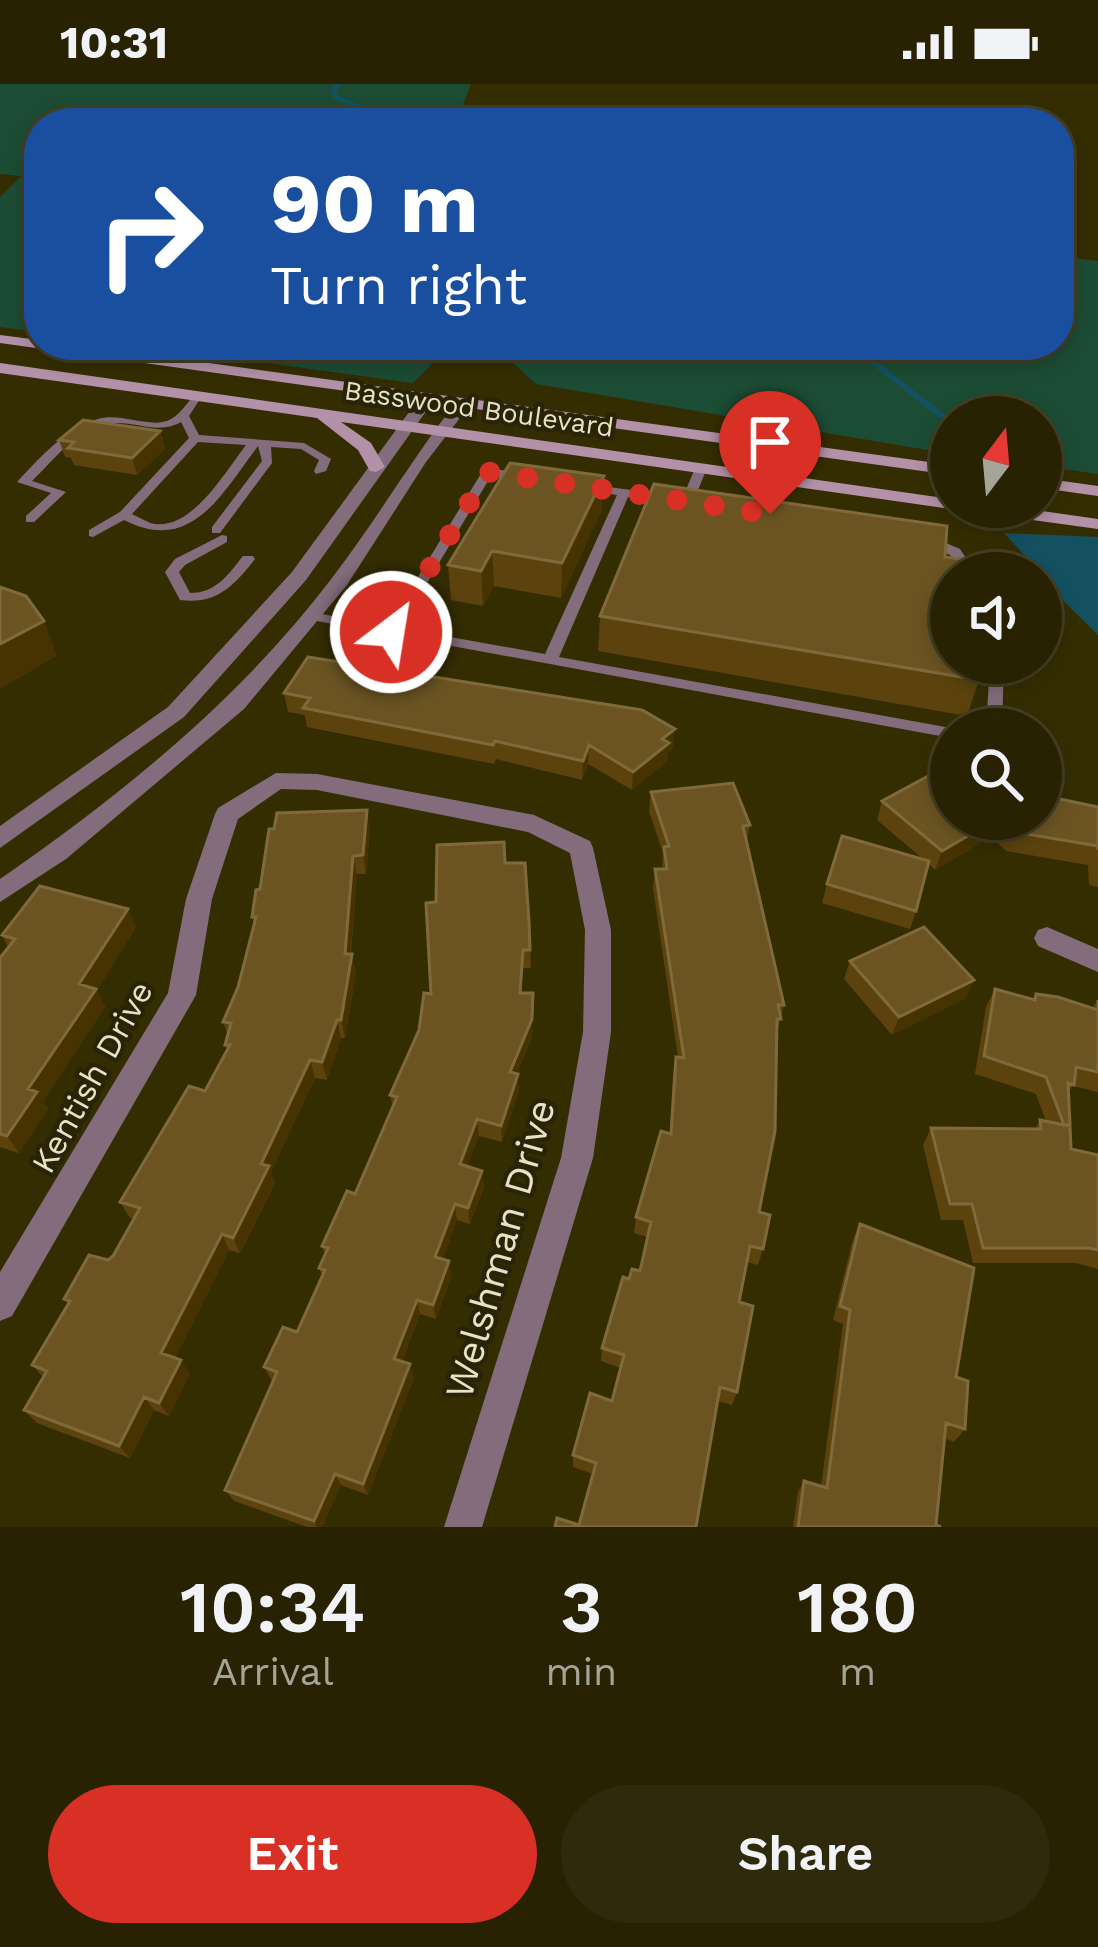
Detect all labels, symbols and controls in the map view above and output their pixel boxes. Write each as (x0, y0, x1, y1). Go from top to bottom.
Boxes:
text: 10:31 (60, 16, 168, 69)
text: 90 m (270, 154, 479, 252)
icon: right (72, 156, 228, 312)
text: Turn right (270, 254, 527, 317)
street label: Basswood Boulevard (342, 374, 616, 444)
pin (719, 391, 821, 514)
north arrow (930, 396, 1062, 528)
map controls (930, 396, 1062, 840)
icon: arrive (737, 409, 803, 475)
button: sound (930, 552, 1062, 684)
position arrow (328, 569, 454, 695)
button: search (930, 708, 1062, 840)
street label: Kentish Drive (23, 974, 161, 1180)
street label: Welshman Drive (436, 1094, 564, 1404)
text: 10:34 (180, 1565, 365, 1649)
text: 3 (560, 1565, 603, 1649)
text: 180 (797, 1565, 918, 1649)
text: Arrival (212, 1649, 334, 1694)
text: min (546, 1649, 617, 1694)
text: m (839, 1649, 876, 1694)
button: Exit (48, 1785, 537, 1923)
button: Share (561, 1785, 1050, 1923)

